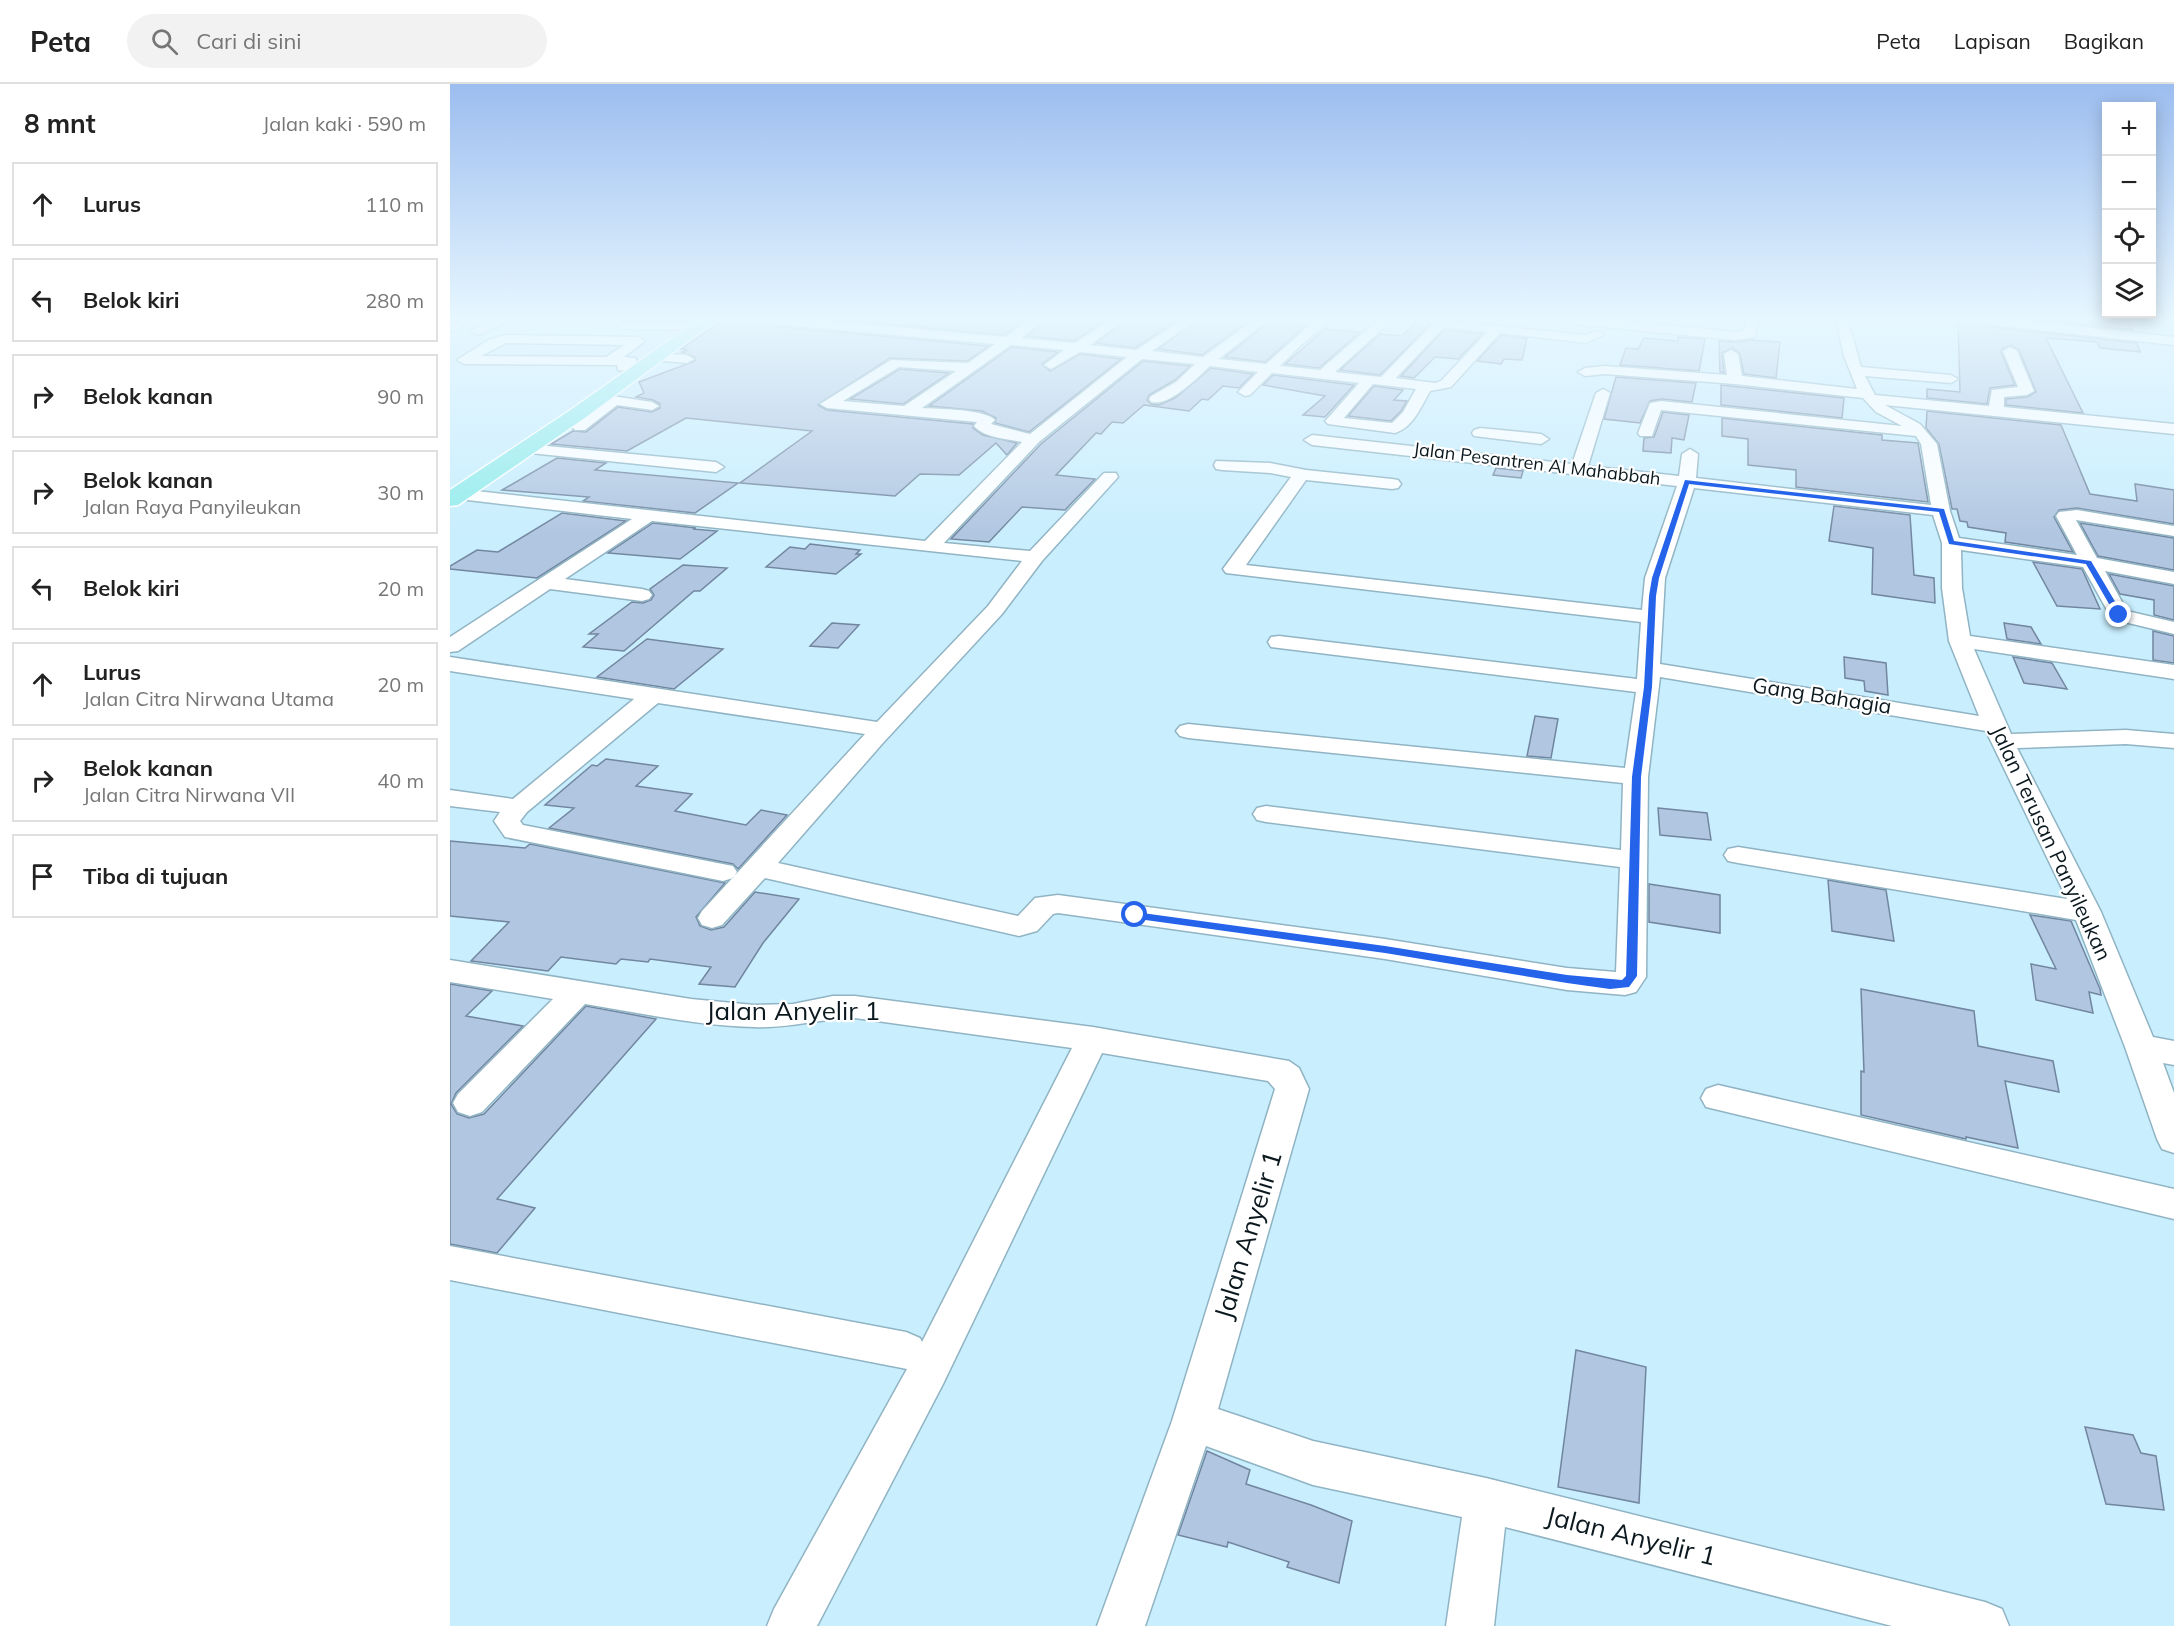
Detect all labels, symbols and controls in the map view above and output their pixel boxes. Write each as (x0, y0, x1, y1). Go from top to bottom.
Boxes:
search box (127, 14, 547, 68)
text: Peta (30, 24, 91, 59)
icon: search (148, 25, 181, 58)
text: Cari di sini (196, 27, 302, 55)
text: Peta (1876, 28, 1921, 54)
text: Lapisan (1954, 28, 2031, 54)
text: Bagikan (2064, 28, 2144, 54)
map controls (2102, 102, 2156, 318)
button: + (2102, 102, 2156, 156)
text: 8 mnt (24, 107, 96, 140)
text: Jalan kaki · 590 m (263, 111, 426, 136)
button: − (2102, 156, 2156, 210)
icon: ahead (26, 188, 59, 221)
text: Lurus (83, 190, 141, 218)
text: 110 m (365, 192, 424, 217)
button: locate (2102, 210, 2156, 264)
button: layers (2102, 264, 2156, 318)
icon: left (26, 284, 59, 317)
text: Belok kiri (83, 286, 179, 314)
text: 280 m (365, 288, 424, 313)
icon: right (26, 380, 59, 413)
text: Belok kanan (83, 382, 213, 410)
text: 90 m (377, 384, 424, 409)
street label: Jalan Pesantren Al Mahabbah (1412, 437, 1662, 490)
text: Belok kanan (83, 466, 213, 494)
icon: right (26, 476, 59, 509)
text: 30 m (377, 480, 424, 505)
text: Jalan Raya Panyileukan (83, 494, 301, 519)
icon: left (26, 572, 59, 605)
text: Belok kiri (83, 574, 179, 602)
text: 20 m (377, 576, 424, 601)
route end (2105, 601, 2131, 627)
text: Lurus (83, 658, 141, 686)
icon: ahead (26, 668, 59, 701)
street label: Gang Bahagia (1751, 671, 1894, 719)
text: 20 m (377, 672, 424, 697)
text: Jalan Citra Nirwana Utama (83, 686, 334, 711)
street label: Jalan Terusan Panyileukan (1986, 721, 2118, 964)
text: Belok kanan (83, 754, 213, 782)
icon: right (26, 764, 59, 797)
text: 40 m (377, 768, 424, 793)
text: Jalan Citra Nirwana VII (83, 782, 295, 807)
icon: arrive (26, 860, 59, 893)
text: Tiba di tujuan (83, 862, 228, 890)
route start (1121, 901, 1147, 927)
street label: Jalan Anyelir 1 (706, 994, 880, 1027)
street label: Jalan Anyelir 1 (1206, 1147, 1289, 1323)
street label: Jalan Anyelir 1 (1543, 1498, 1720, 1573)

